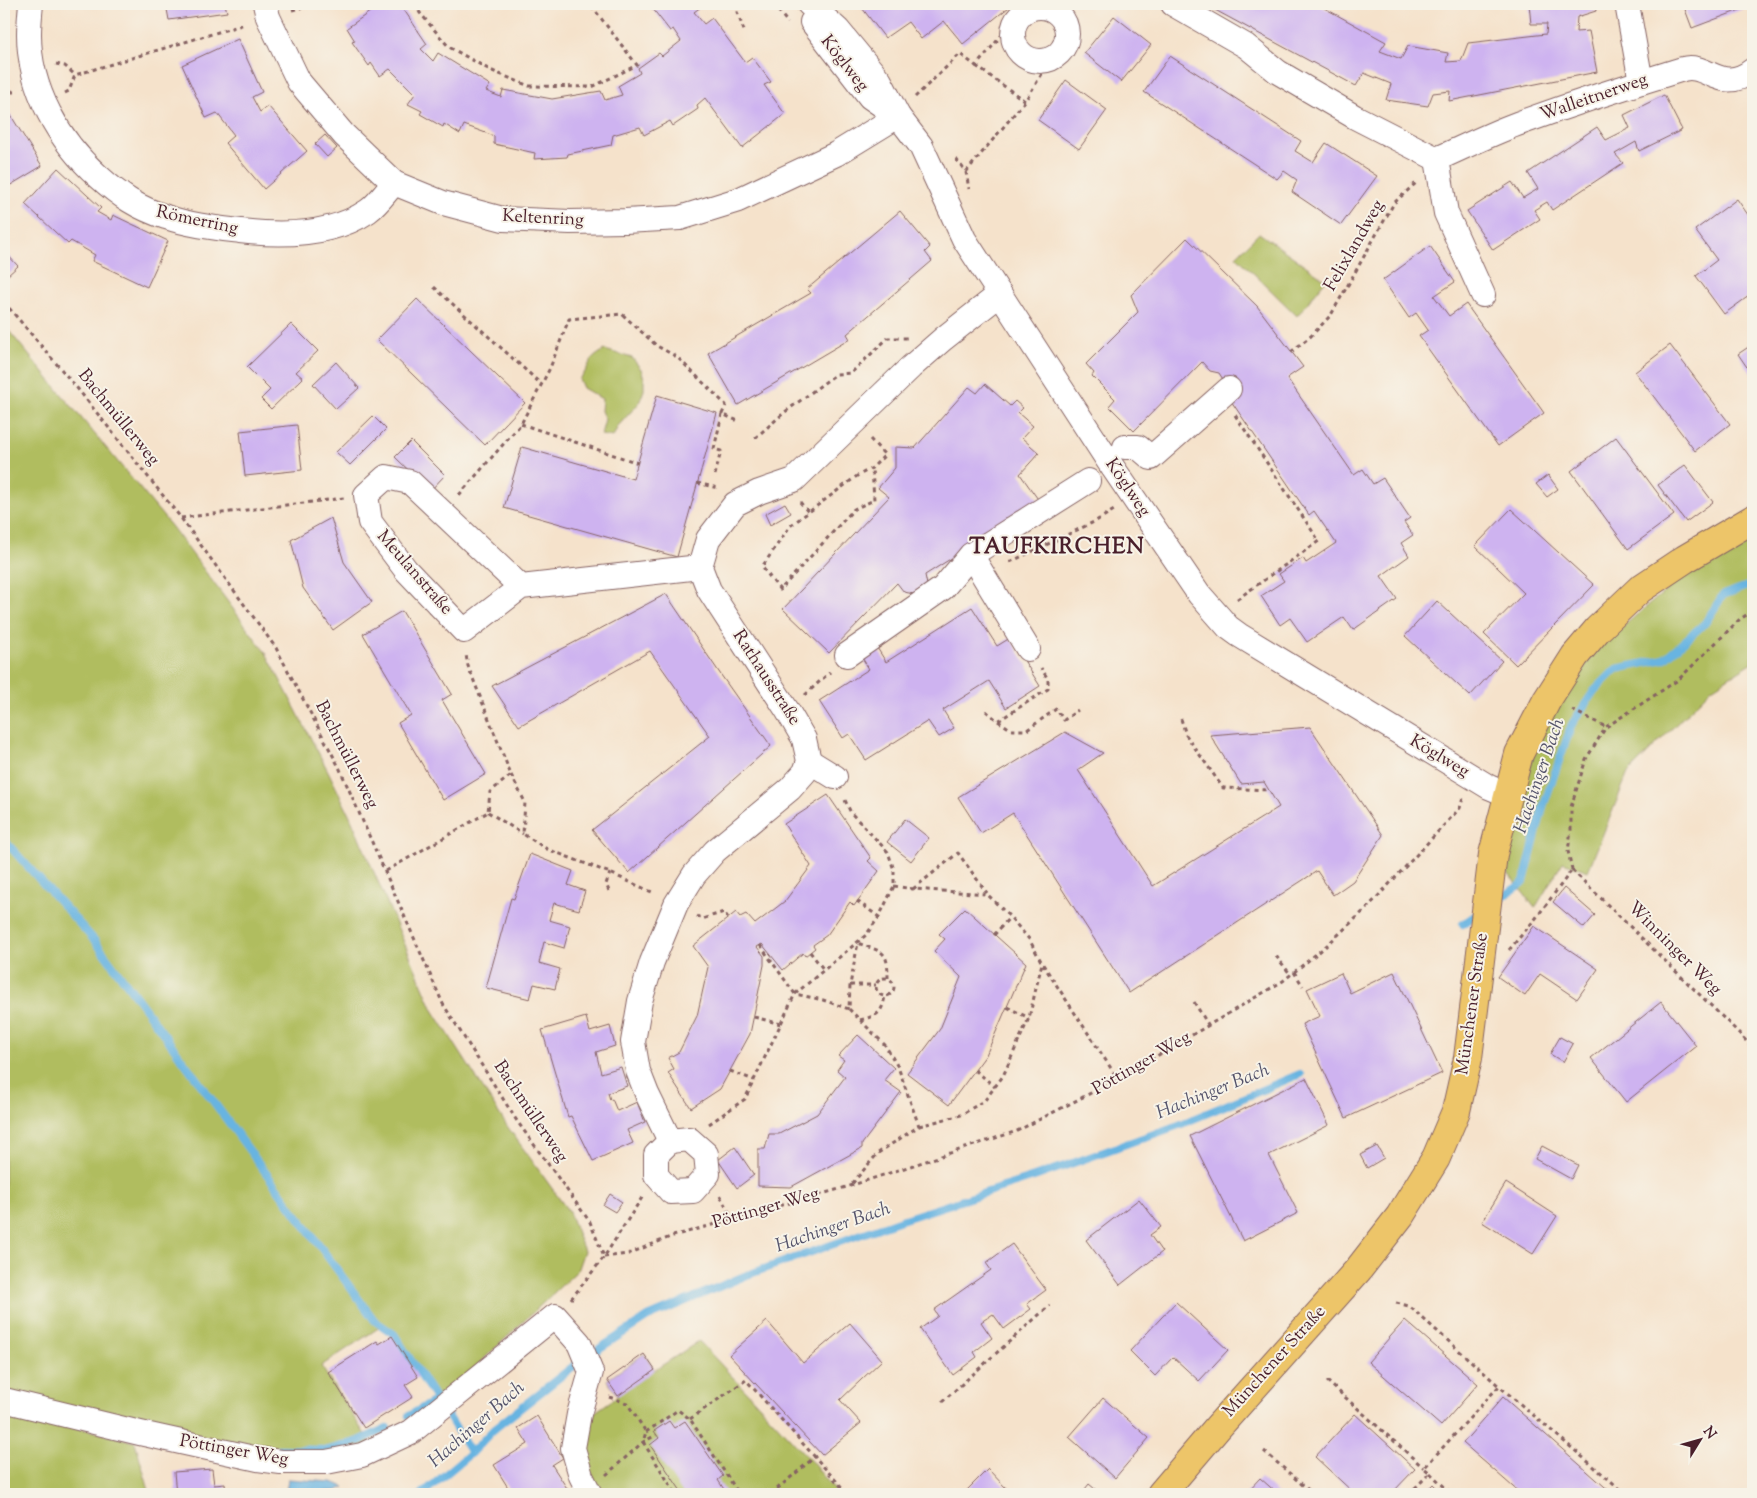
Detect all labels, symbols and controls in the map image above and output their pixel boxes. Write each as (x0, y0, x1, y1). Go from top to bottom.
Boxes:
street label: Köglweg (813, 30, 875, 98)
street label: Walleitnerweg (1537, 67, 1652, 129)
street label: Felixlandweg (1318, 195, 1392, 297)
street label: Römerring (154, 200, 241, 242)
street label: Keltenring (502, 204, 585, 234)
street label: Bachmüllerweg (71, 364, 165, 472)
street label: Köglweg (1098, 453, 1156, 523)
street label: Meulanstraße (370, 525, 458, 621)
district label: TAUFKIRCHEN (969, 532, 1145, 564)
street label: Rathausstraße (725, 625, 807, 731)
street label: Bachmüllerweg (308, 696, 385, 814)
water label: Hachinger Bach (1508, 714, 1573, 837)
street label: Köglweg (1404, 729, 1474, 785)
street label: Winninger Weg (1621, 896, 1727, 1002)
street label: Münchener Straße (1450, 931, 1496, 1077)
street label: Pöttinger Weg (1088, 1025, 1196, 1103)
street label: Bachmüllerweg (486, 1056, 574, 1168)
water label: Hachinger Bach (1152, 1057, 1274, 1127)
street label: Pöttinger Weg (710, 1181, 823, 1237)
water label: Hachinger Bach (772, 1195, 895, 1260)
street label: Münchener Straße (1217, 1300, 1333, 1424)
water label: Hachinger Bach (423, 1375, 532, 1475)
north arrow (1674, 1416, 1724, 1466)
text: N (1697, 1423, 1720, 1444)
street label: Pöttinger Weg (178, 1429, 291, 1473)

